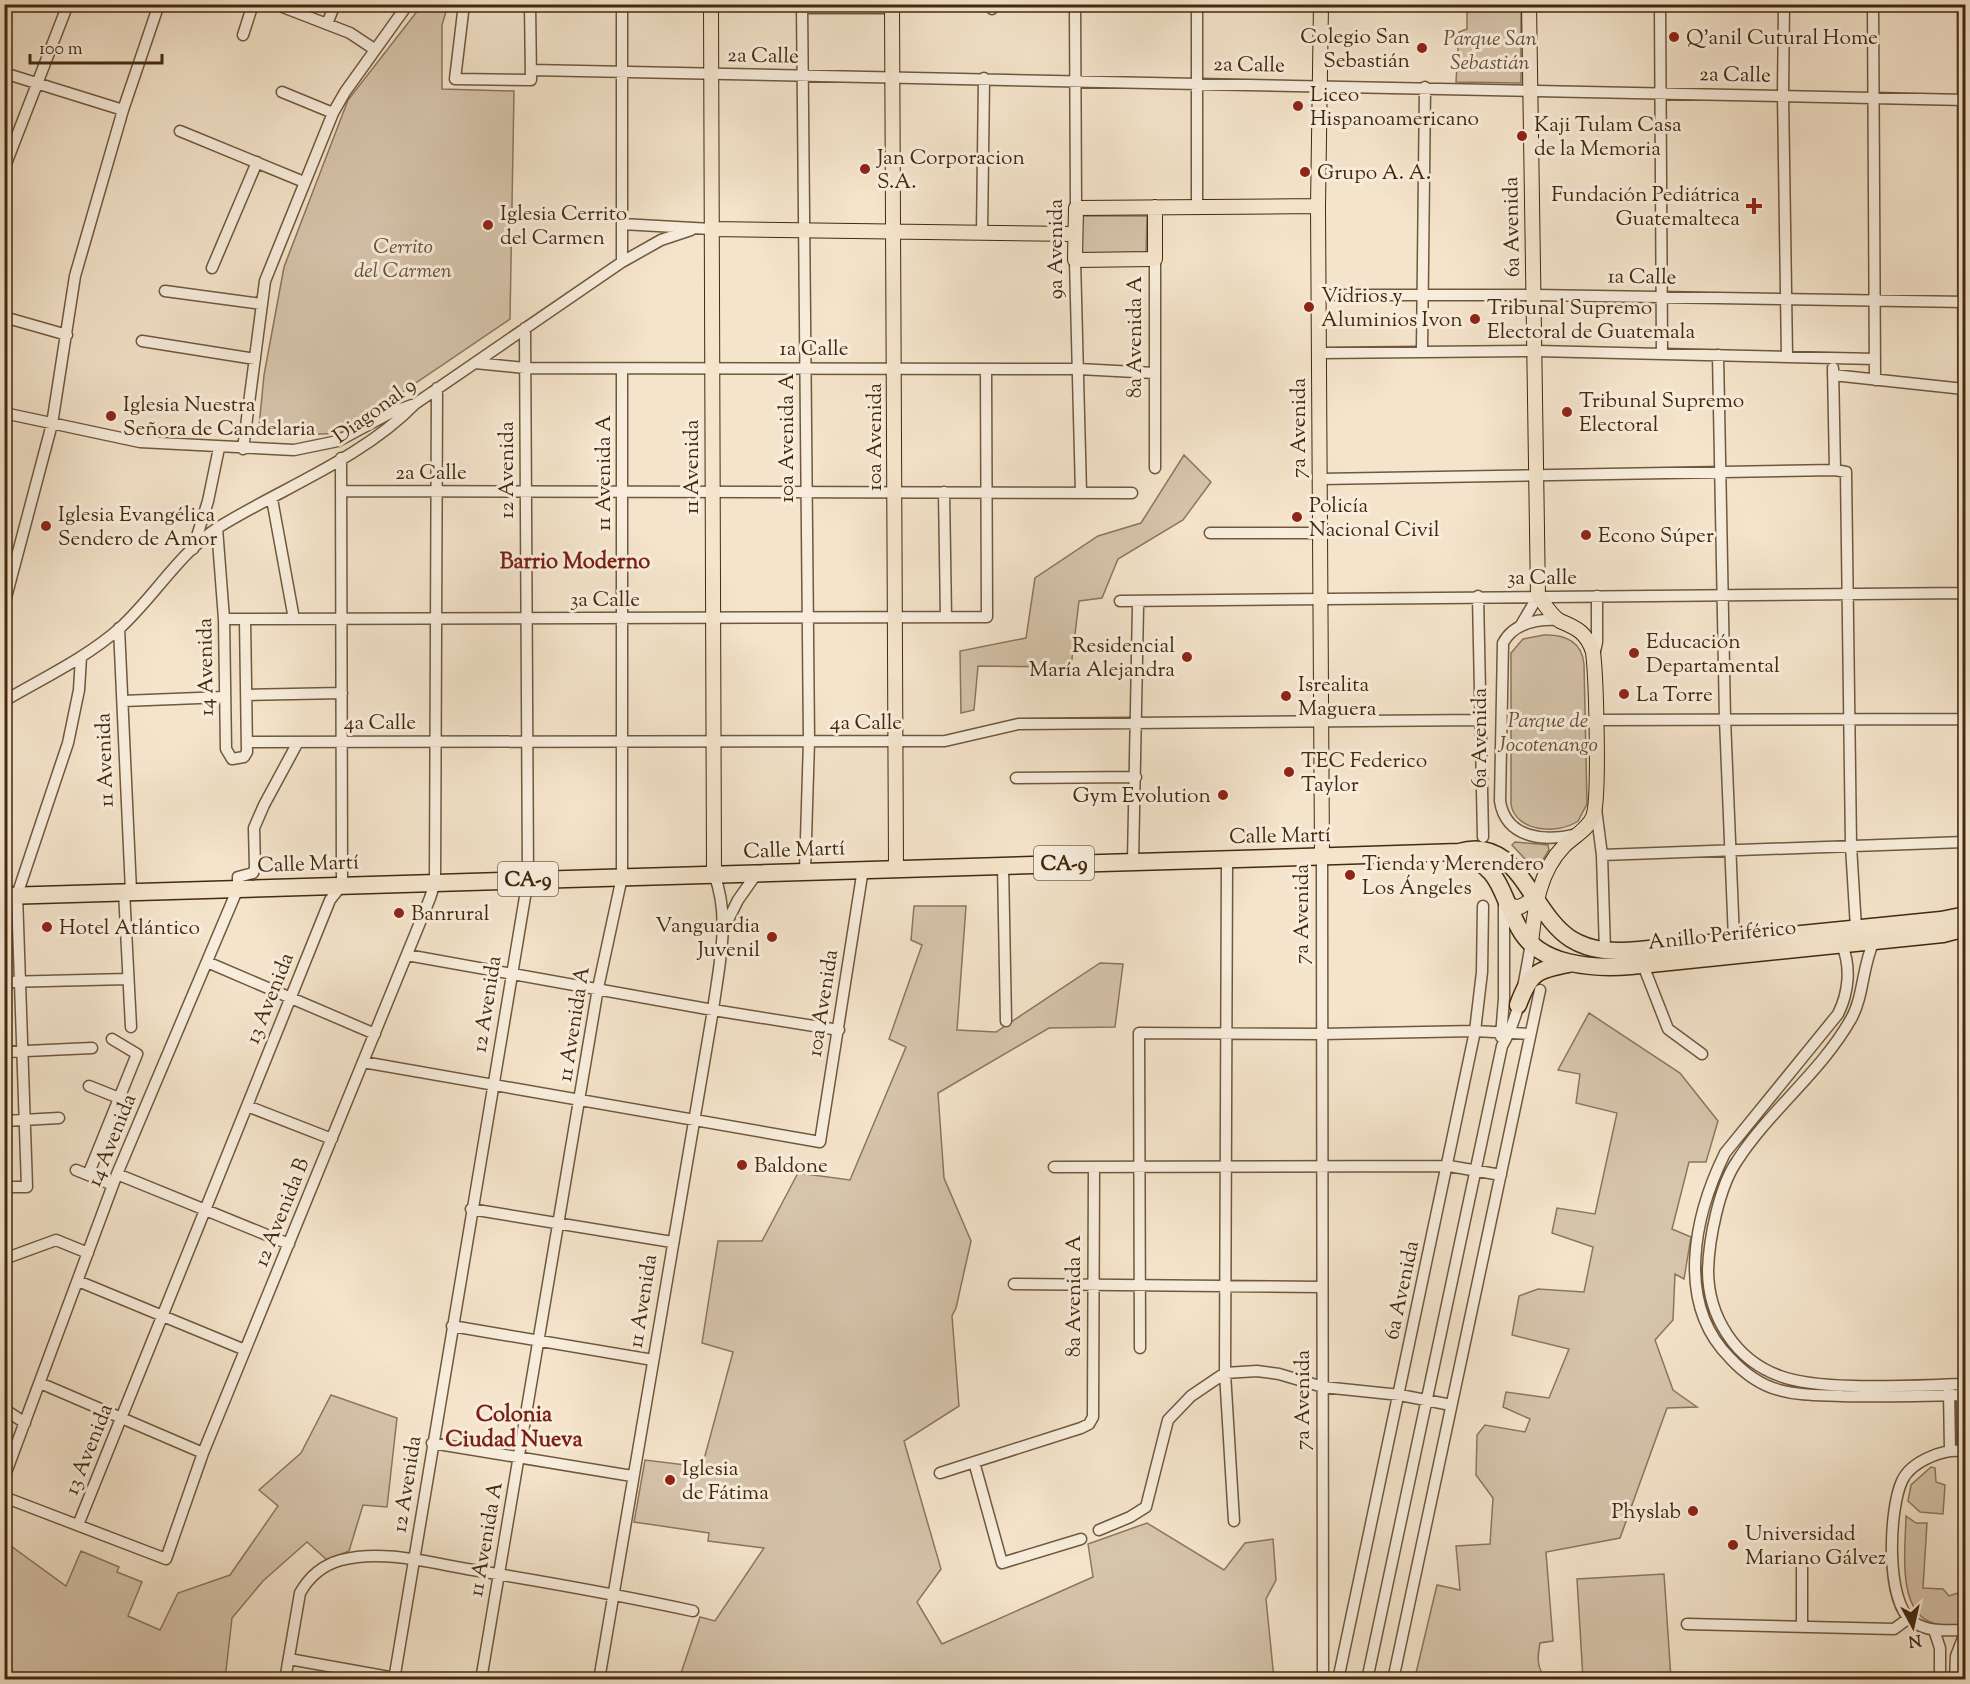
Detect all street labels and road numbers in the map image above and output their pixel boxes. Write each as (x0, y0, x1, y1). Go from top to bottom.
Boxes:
street label: 2a Calle (727, 41, 799, 73)
street label: 2a Calle (1213, 50, 1285, 82)
street label: 2a Calle (1699, 60, 1771, 92)
street label: 6a Avenida (1497, 176, 1529, 277)
street label: 9a Avenida (1042, 199, 1072, 299)
street label: 1a Calle (1607, 262, 1677, 294)
street label: 8a Avenida A (1121, 276, 1151, 398)
street label: 1a Calle (780, 335, 848, 365)
street label: Diagonal 9 (327, 371, 423, 452)
street label: 10a Avenida A (773, 373, 803, 503)
street label: 7a Avenida (1285, 377, 1315, 478)
street label: 10a Avenida (861, 383, 891, 491)
street label: 11 Avenida A (590, 415, 620, 531)
street label: 11 Avenida (678, 419, 708, 514)
street label: 12 Avenida (493, 421, 523, 519)
street label: 2a Calle (395, 459, 467, 489)
street label: 3a Calle (1507, 564, 1577, 594)
street label: 3a Calle (570, 586, 640, 616)
street label: 14 Avenida (191, 617, 223, 716)
street label: 6a Avenida (1466, 687, 1496, 788)
street label: 4a Calle (344, 709, 416, 739)
street label: 4a Calle (830, 709, 902, 739)
street label: 11 Avenida (89, 712, 123, 808)
street label: Calle Martí (1229, 821, 1331, 853)
street label: Calle Martí (743, 834, 845, 868)
road number: CA-9 (1034, 846, 1094, 880)
street label: Calle Martí (257, 848, 359, 882)
road number: CA-9 (498, 862, 558, 896)
street label: 7a Avenida (1288, 863, 1318, 964)
street label: Anillo Periférico (1647, 913, 1798, 959)
street label: 10a Avenida (801, 947, 847, 1059)
street label: 13 Avenida (239, 948, 303, 1049)
street label: 12 Avenida (466, 954, 510, 1055)
street label: 11 Avenida A (551, 965, 599, 1084)
street label: 14 Avenida (81, 1089, 145, 1192)
street label: 12 Avenida B (247, 1154, 318, 1272)
street label: 8a Avenida A (1060, 1235, 1090, 1357)
street label: 6a Avenida (1378, 1238, 1428, 1343)
street label: 11 Avenida (622, 1252, 666, 1350)
street label: 7a Avenida (1289, 1349, 1319, 1450)
street label: 13 Avenida (58, 1399, 122, 1500)
street label: 12 Avenida (386, 1434, 430, 1535)
street label: 11 Avenida A (462, 1480, 512, 1599)

